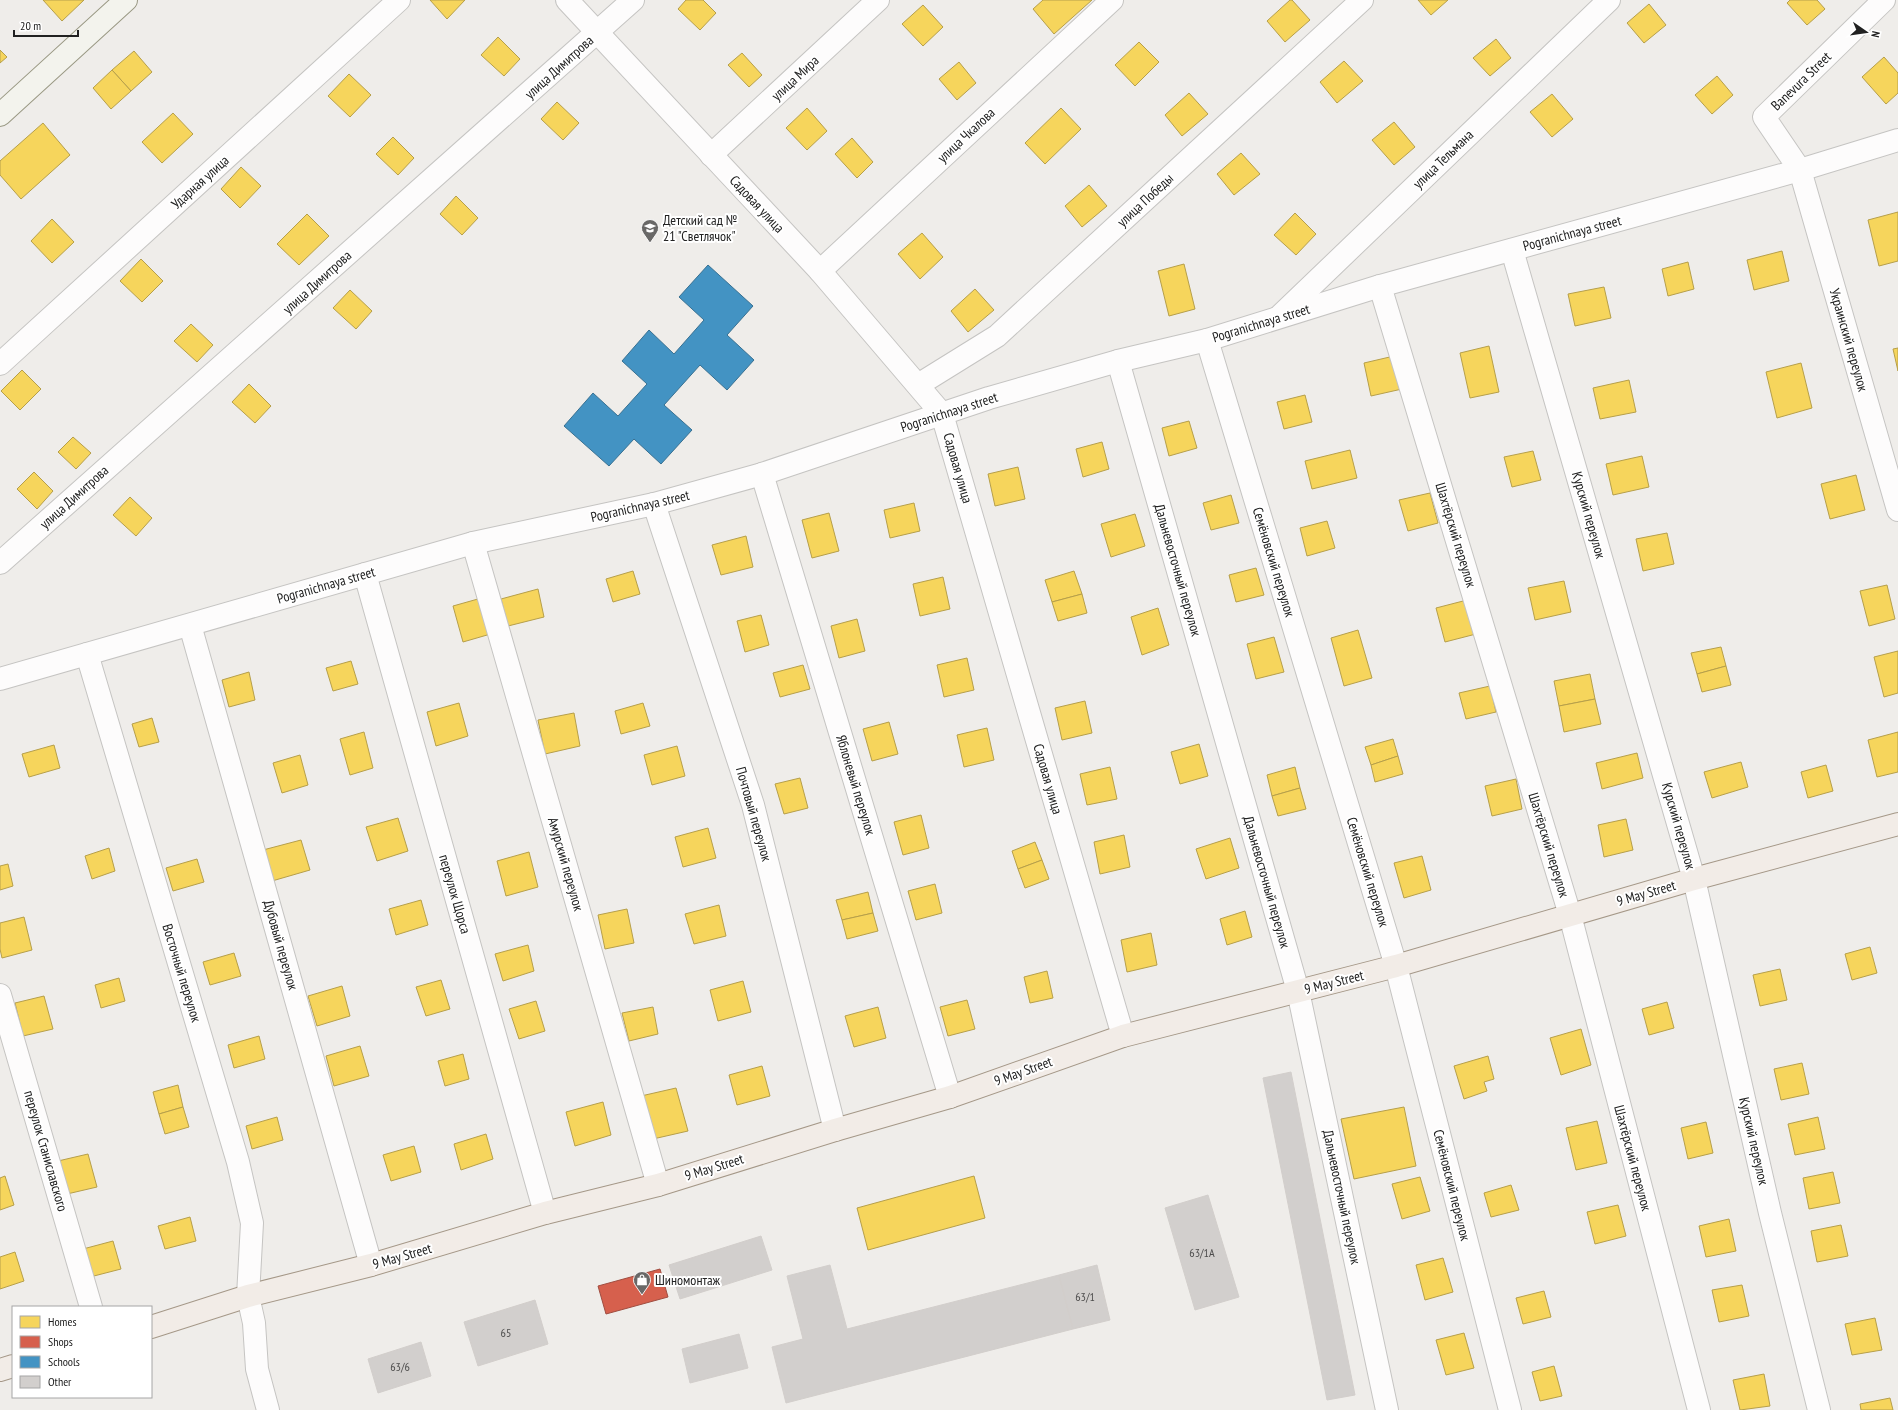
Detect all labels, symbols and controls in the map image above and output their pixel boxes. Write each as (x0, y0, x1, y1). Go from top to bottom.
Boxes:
scale bar (14, 12, 78, 38)
north arrow (1846, 12, 1886, 52)
text: 20 m (20, 18, 41, 33)
text: N (1868, 30, 1883, 39)
street label: улица Димитрова (521, 31, 597, 103)
street label: Banevura Street (1767, 48, 1835, 114)
street label: улица Мира (767, 51, 823, 105)
street label: улица Чкалова (933, 104, 999, 166)
street label: улица Тельмана (1409, 126, 1477, 192)
street label: Ударная улица (167, 151, 233, 213)
street label: улица Победы (1113, 169, 1177, 231)
street label: Садовая улица (726, 171, 788, 237)
place label: Детский сад № 21 "Светлячок" (663, 211, 737, 245)
street label: Pogranichnaya street (1521, 211, 1623, 255)
school or university icon: Детский сад № 21 "Светлячок" (640, 218, 660, 243)
street label: улица Димитрова (279, 246, 355, 318)
street label: Украинский переулок (1826, 286, 1872, 394)
street label: Pogranichnaya street (1210, 300, 1312, 346)
street label: Pogranichnaya street (898, 388, 1000, 436)
street label: Садовая улица (939, 431, 977, 505)
street label: улица Димитрова (36, 461, 112, 533)
street label: Курский переулок (1568, 469, 1610, 561)
street label: Шахтёрский переулок (1431, 480, 1481, 590)
street label: Pogranichnaya street (589, 486, 691, 526)
street label: Дальневосточный переулок (1150, 502, 1206, 639)
street label: Семёновский переулок (1249, 505, 1299, 620)
street label: Pogranichnaya street (275, 562, 377, 608)
street label: Яблоневый переулок (832, 733, 880, 838)
street label: Садовая улица (1029, 742, 1067, 816)
street label: Почтовый переулок (732, 765, 776, 864)
street label: Курский переулок (1658, 780, 1700, 872)
street label: Шахтёрский переулок (1524, 790, 1574, 900)
street label: Дальневосточный переулок (1239, 814, 1295, 951)
street label: Амурский переулок (544, 815, 588, 914)
street label: Семёновский переулок (1343, 815, 1393, 930)
street label: переулок Щорса (435, 852, 475, 936)
street label: 9 May Street (1614, 876, 1678, 910)
street label: Дубовый переулок (260, 898, 303, 993)
street label: Восточный переулок (159, 922, 206, 1025)
street label: 9 May Street (1302, 966, 1366, 998)
street label: 9 May Street (991, 1052, 1055, 1090)
street label: переулок Станиславского (20, 1088, 72, 1214)
street label: Курский переулок (1735, 1095, 1773, 1187)
street label: Шахтёрский переулок (1610, 1103, 1656, 1213)
street label: Семёновский переулок (1429, 1127, 1475, 1243)
street label: Дальневосточный переулок (1319, 1128, 1365, 1266)
street label: 9 May Street (682, 1149, 746, 1184)
street label: 9 May Street (370, 1239, 434, 1273)
house number: 63/1А (1189, 1245, 1215, 1260)
shop icon: Шиномонтаж (632, 1270, 652, 1295)
place label: Шиномонтаж (655, 1271, 721, 1289)
house number: 63/1 (1075, 1289, 1095, 1304)
legend (12, 1306, 152, 1398)
text: Homes (48, 1314, 76, 1329)
house number: 65 (501, 1325, 511, 1340)
text: Shops (48, 1334, 73, 1349)
text: Schools (48, 1354, 80, 1369)
house number: 63/6 (390, 1359, 410, 1374)
text: Other (48, 1374, 72, 1389)

